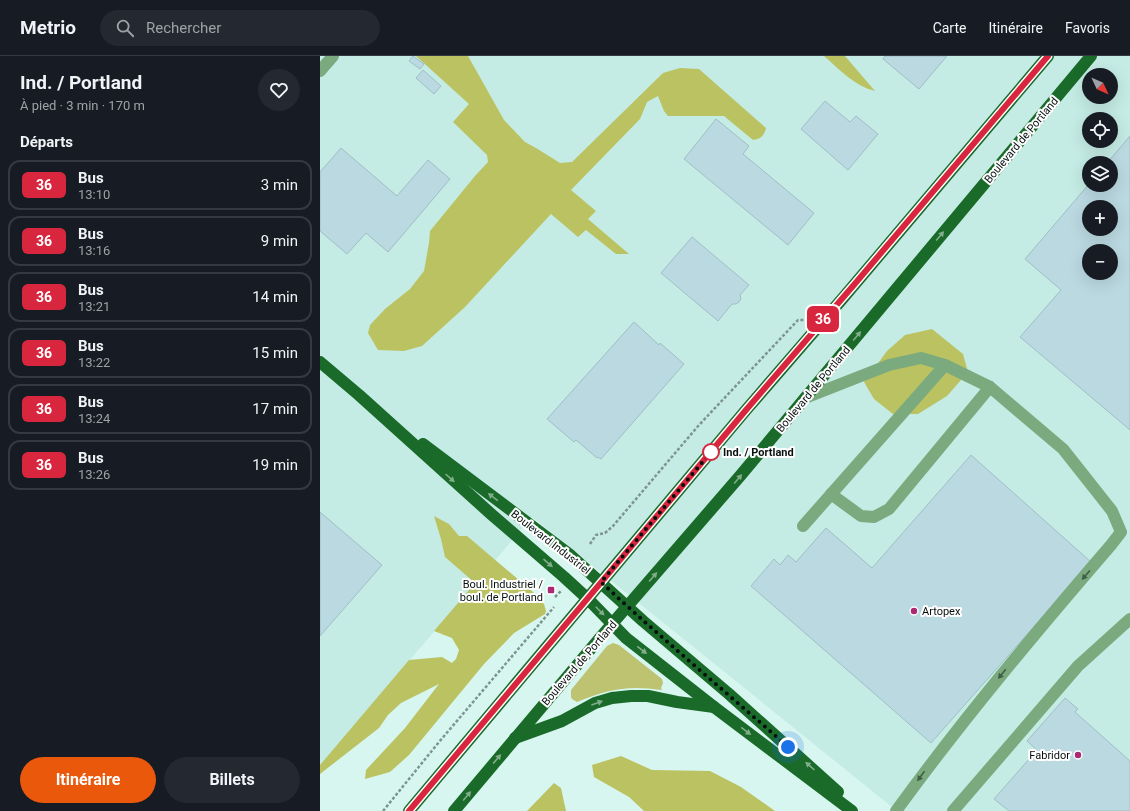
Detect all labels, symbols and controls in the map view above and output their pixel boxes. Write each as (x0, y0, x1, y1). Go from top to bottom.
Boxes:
search box (100, 10, 380, 46)
text: Metrio (20, 16, 76, 39)
icon: search (114, 17, 136, 39)
text: Rechercher (146, 19, 221, 37)
text: Carte (933, 20, 966, 36)
text: Itinéraire (988, 20, 1043, 36)
text: Favoris (1065, 20, 1110, 36)
north arrow (1082, 68, 1118, 104)
map controls (1082, 68, 1118, 280)
button: heart (258, 69, 300, 111)
text: Ind. / Portland (20, 71, 142, 94)
street label: Boulevard de Portland (982, 95, 1061, 186)
text: À pied · 3 min · 170 m (20, 98, 145, 113)
button: locate (1082, 112, 1118, 148)
text: Départs (20, 133, 73, 151)
button: layers (1082, 156, 1118, 192)
text: Bus (78, 169, 104, 187)
text: 3 min (261, 176, 298, 194)
text: 36 (36, 177, 52, 193)
text: 13:10 (78, 187, 110, 202)
button: + (1082, 200, 1118, 236)
text: Bus (78, 225, 104, 243)
one-way arrow (936, 231, 945, 242)
text: 9 min (261, 232, 298, 250)
text: 36 (36, 233, 52, 249)
text: 13:16 (78, 243, 110, 258)
button: − (1082, 244, 1118, 280)
text: Bus (78, 281, 104, 299)
text: 14 min (252, 288, 298, 306)
text: 36 (36, 289, 52, 305)
text: 13:21 (78, 299, 110, 314)
line badge: 36 (805, 306, 841, 332)
text: 36 (815, 311, 831, 327)
one-way arrow (853, 331, 862, 341)
text: Bus (78, 337, 104, 355)
text: 15 min (252, 344, 298, 362)
street label: Boulevard de Portland (774, 344, 853, 435)
text: 36 (36, 345, 52, 361)
text: 13:22 (78, 355, 110, 370)
text: Bus (78, 393, 104, 411)
text: 17 min (252, 400, 298, 418)
text: 36 (36, 401, 52, 417)
text: 13:24 (78, 411, 110, 426)
marker: Ind. / Portland (702, 443, 720, 461)
place label: Ind. / Portland (723, 446, 794, 459)
text: Bus (78, 449, 104, 467)
text: 19 min (252, 456, 298, 474)
text: 36 (36, 457, 52, 473)
text: 13:26 (78, 467, 110, 482)
one-way arrow (445, 473, 455, 482)
one-way arrow (733, 473, 742, 484)
one-way arrow (488, 493, 498, 501)
street label: Boulevard Industriel (508, 507, 593, 577)
one-way arrow (542, 559, 553, 568)
one-way arrow (1081, 570, 1090, 580)
one-way arrow (649, 572, 658, 583)
place label: Boul. Industriel / boul. de Portland (460, 578, 543, 604)
marker: Boul. Industriel / boul. de Portland (546, 585, 556, 595)
place label: Artopex (922, 605, 961, 618)
one-way arrow (595, 606, 605, 616)
marker: Artopex (909, 606, 919, 616)
street label: Boulevard de Portland (539, 618, 620, 708)
one-way arrow (636, 645, 647, 654)
one-way arrow (998, 669, 1006, 680)
one-way arrow (591, 700, 603, 706)
one-way arrow (740, 727, 751, 735)
your location (778, 737, 798, 757)
place label: Fabridor (1029, 749, 1070, 762)
marker: Fabridor (1073, 750, 1083, 760)
one-way arrow (492, 754, 501, 765)
button: Itinéraire (20, 757, 156, 803)
button: Billets (164, 757, 300, 803)
one-way arrow (805, 762, 815, 771)
one-way arrow (917, 771, 925, 781)
one-way arrow (462, 790, 471, 801)

